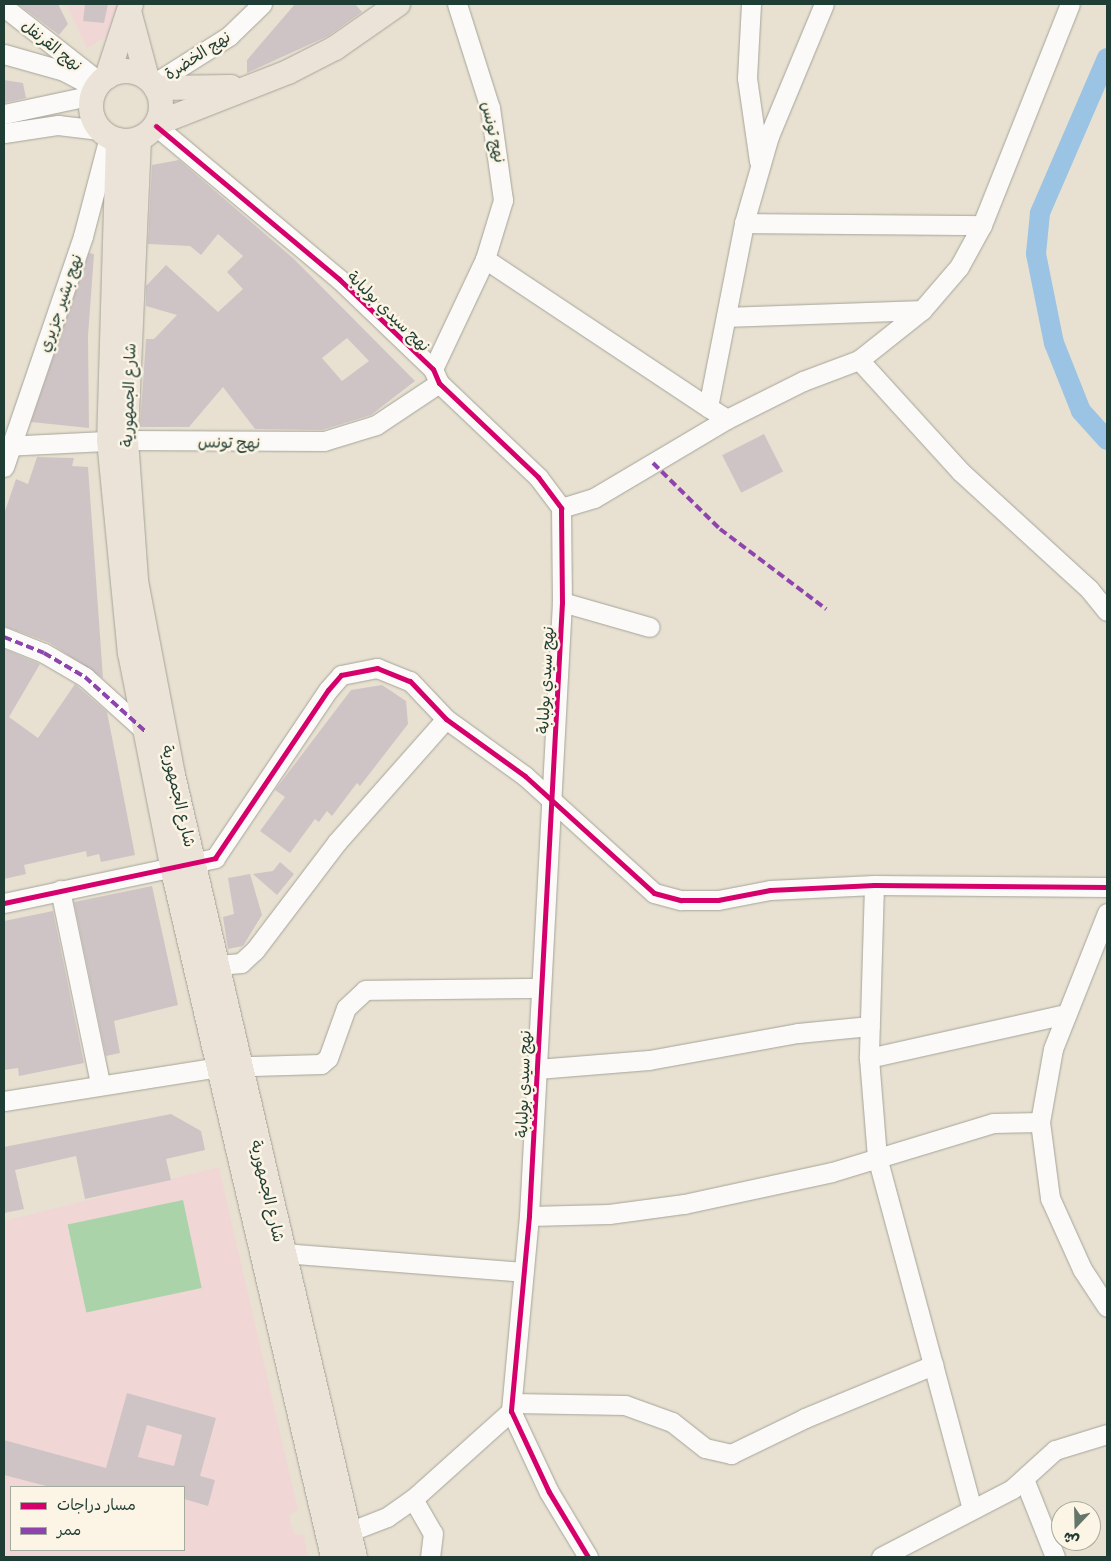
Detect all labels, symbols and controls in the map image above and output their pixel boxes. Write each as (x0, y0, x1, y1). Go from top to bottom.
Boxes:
street label: نهج القرنفل (18, 15, 86, 75)
street label: نهج الخضرة (160, 27, 234, 83)
street label: نهج تونس (478, 99, 510, 165)
street label: نهج بشير جزيري (34, 251, 86, 355)
street label: نهج سيدي بولبابة (344, 267, 434, 355)
street label: شارع الجمهورية (117, 343, 139, 447)
street label: نهج تونس (198, 432, 260, 452)
street label: نهج سيدي بولبابة (533, 626, 557, 734)
street label: شارع الجمهورية (158, 743, 200, 849)
street label: نهج سيدي بولبابة (512, 1030, 534, 1138)
street label: شارع الجمهورية (247, 1138, 289, 1244)
legend (10, 1486, 185, 1551)
text: مسار دراجات (57, 1494, 136, 1515)
north arrow (1051, 1501, 1101, 1551)
text: ممر (57, 1519, 81, 1540)
text: ش (1060, 1528, 1081, 1551)

